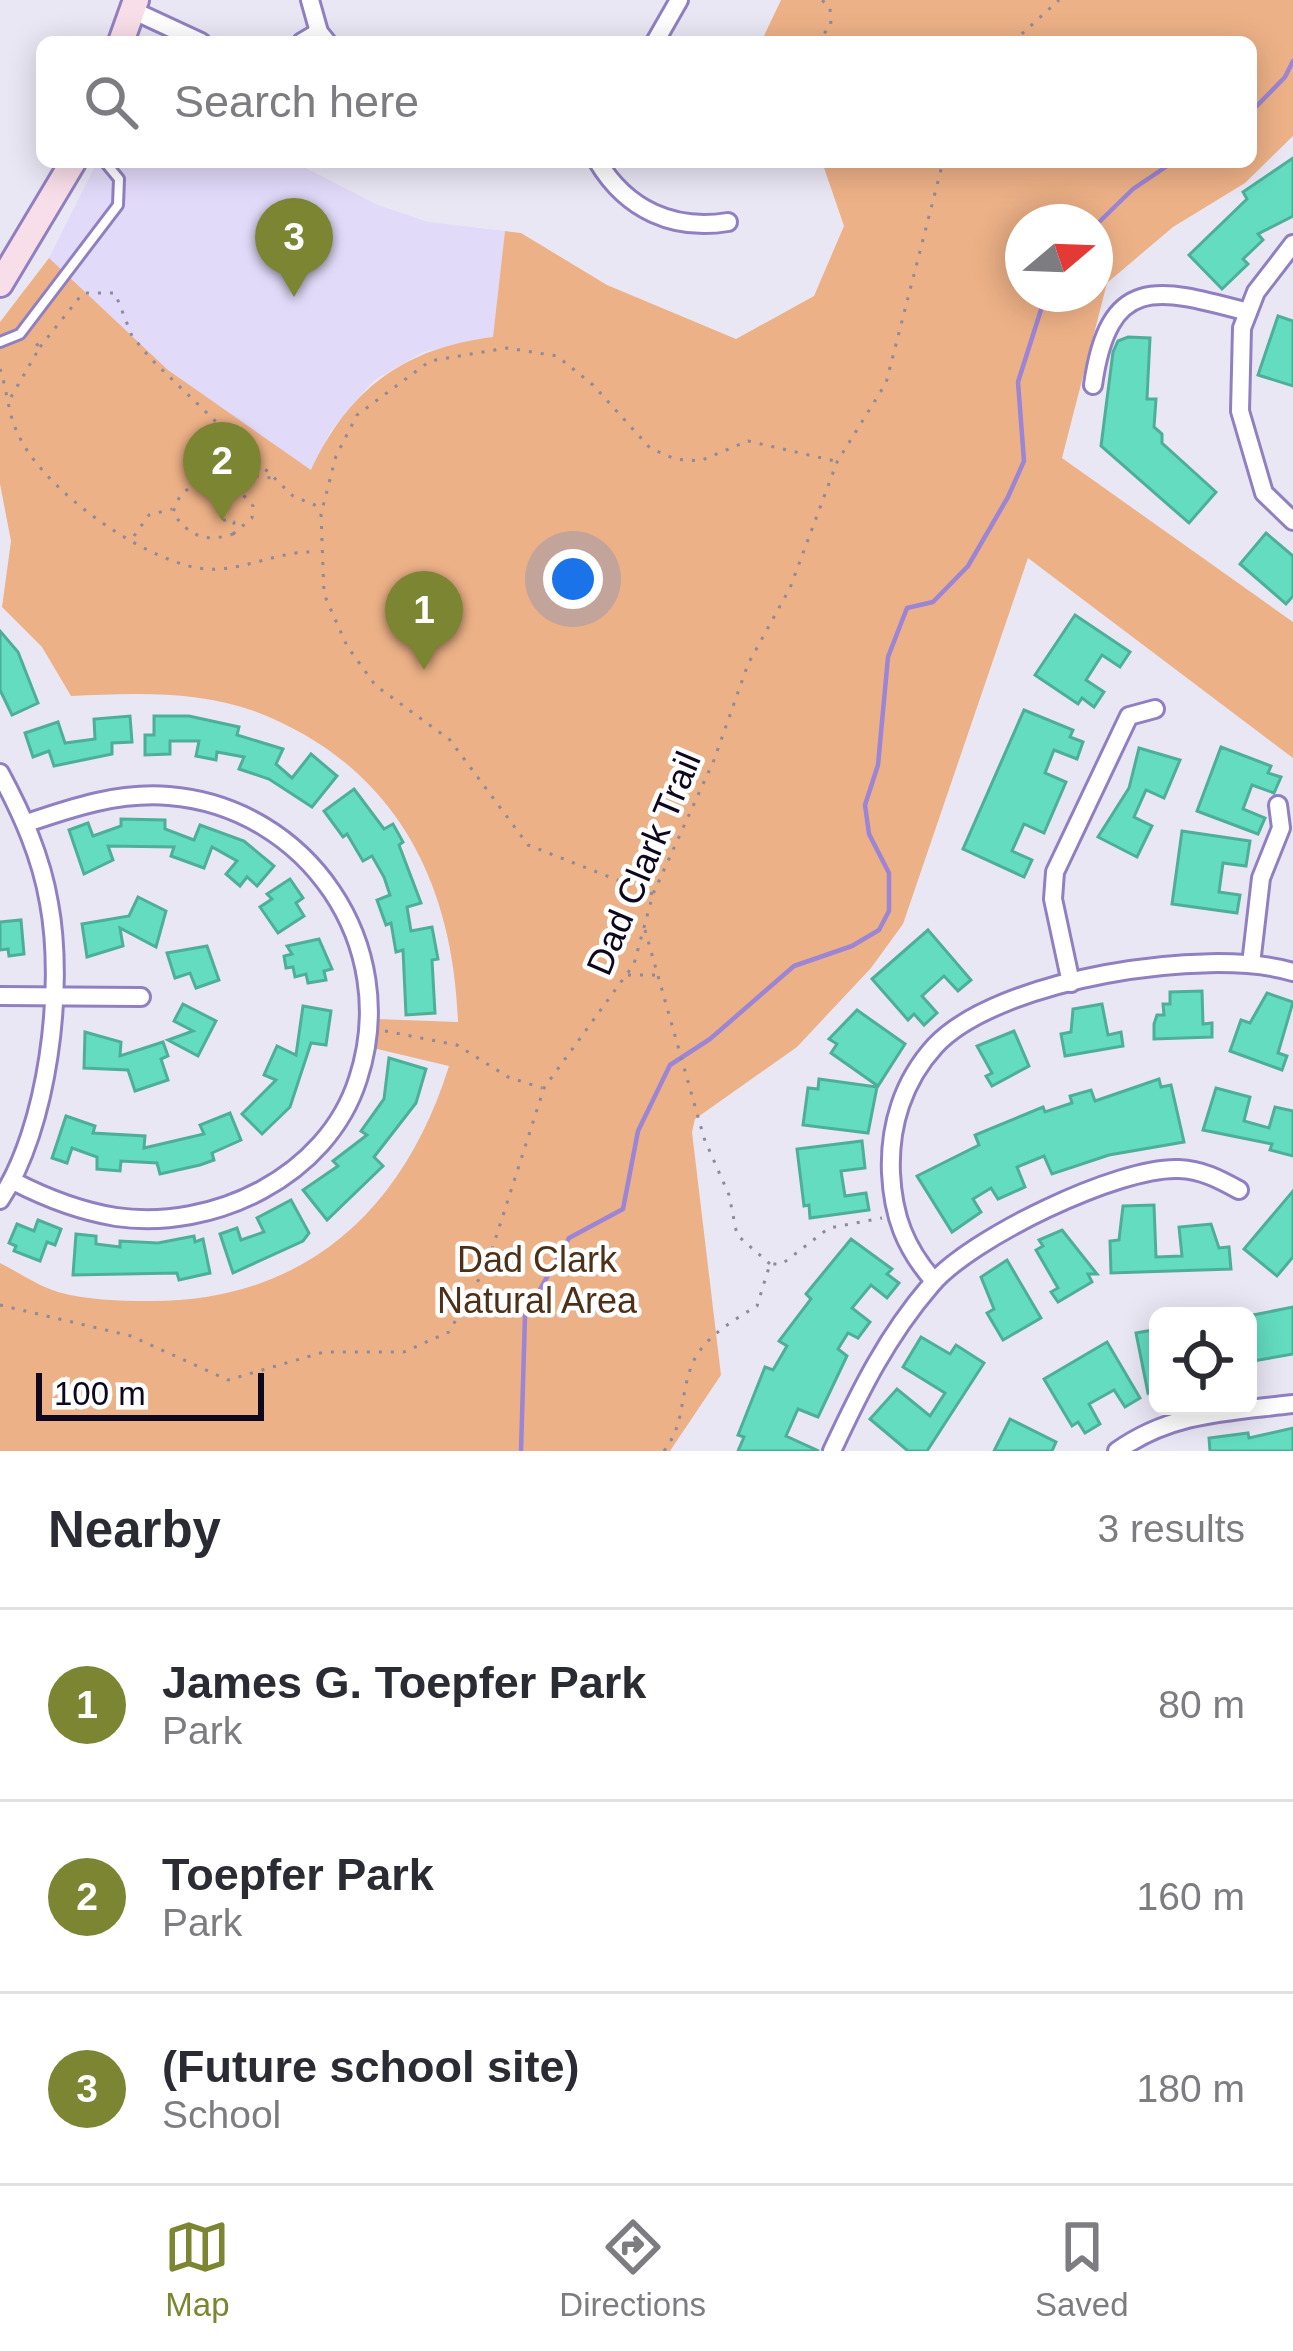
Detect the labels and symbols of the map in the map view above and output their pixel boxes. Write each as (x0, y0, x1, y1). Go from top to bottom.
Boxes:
pin: 3 (255, 198, 333, 297)
north arrow (1005, 204, 1113, 312)
pin: 2 (183, 422, 261, 521)
your location (543, 549, 603, 609)
pin: 1 (385, 571, 463, 670)
street label: Dad Clark Trail (578, 746, 709, 981)
park label: Dad Clark Natural Area (437, 1239, 638, 1321)
scale bar (36, 1367, 264, 1420)

